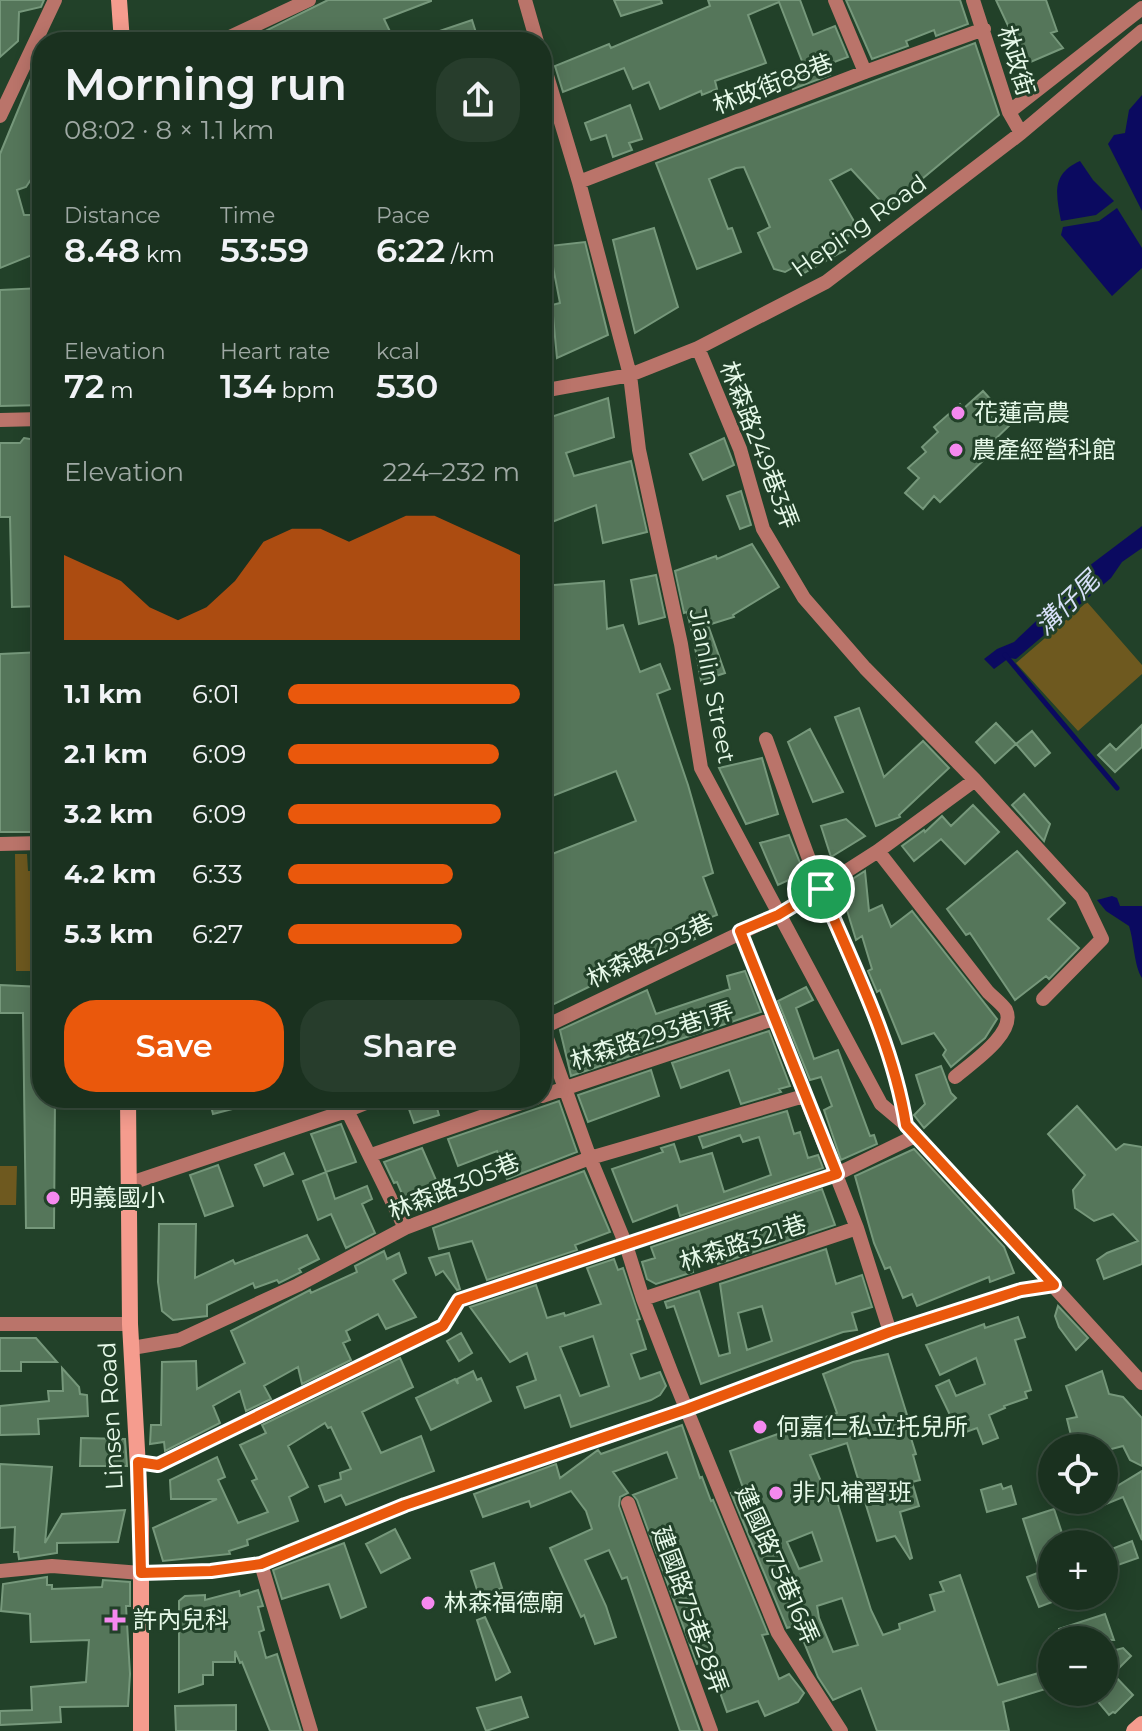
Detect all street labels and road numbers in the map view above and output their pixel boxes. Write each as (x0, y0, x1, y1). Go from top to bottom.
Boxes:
street label: 林政街 (992, 22, 1041, 100)
street label: 林政街88巷 (709, 47, 837, 120)
street label: Heping Road (785, 168, 932, 283)
street label: 林森路249巷3弄 (714, 357, 805, 533)
street label: Jianlin Street (683, 605, 742, 766)
street label: 林森路293巷 (582, 907, 718, 994)
street label: 林森路293巷1弄 (566, 995, 737, 1076)
street label: 林森路305巷 (384, 1147, 524, 1226)
street label: 林森路321巷 (676, 1208, 810, 1277)
street label: Linsen Road (92, 1341, 129, 1491)
street label: 建國路75巷16弄 (730, 1481, 825, 1649)
street label: 建國路75巷28弄 (647, 1522, 734, 1698)

